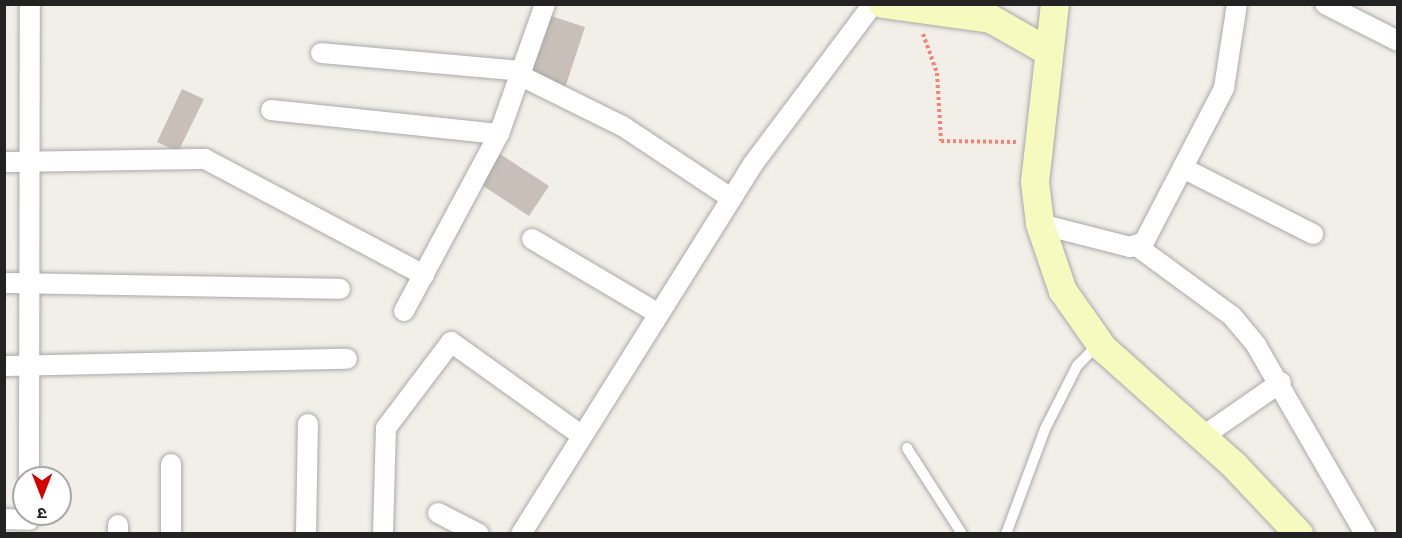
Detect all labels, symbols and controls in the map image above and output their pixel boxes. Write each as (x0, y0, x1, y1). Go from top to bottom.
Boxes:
north arrow (12, 466, 72, 526)
text: उ (37, 502, 47, 522)

